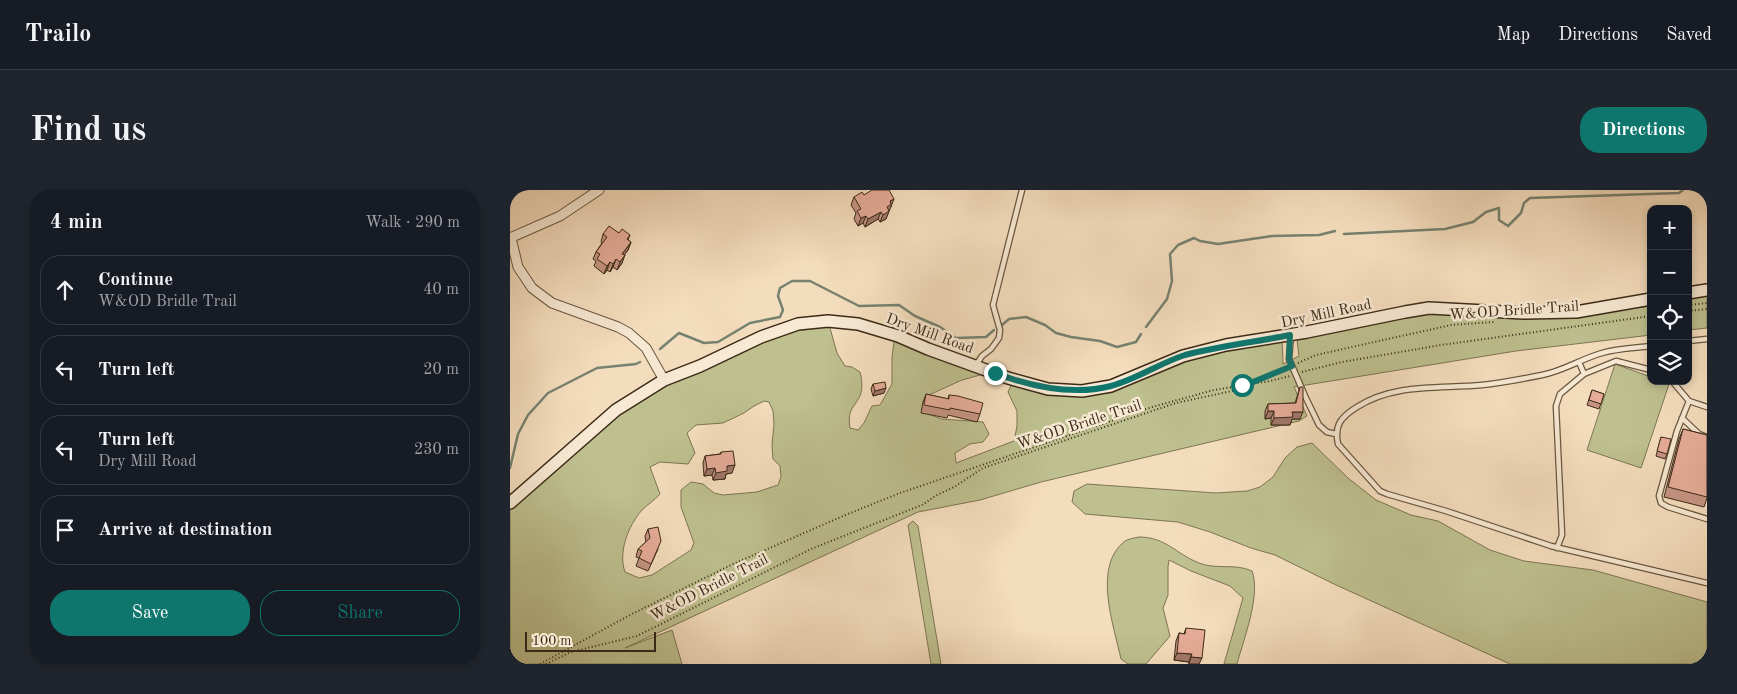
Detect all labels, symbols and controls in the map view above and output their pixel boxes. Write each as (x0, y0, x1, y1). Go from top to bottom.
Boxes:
text: Trailo (25, 23, 91, 47)
text: Map (1497, 26, 1530, 44)
text: Directions (1558, 26, 1638, 44)
text: Saved (1666, 26, 1712, 44)
button: Directions (1580, 107, 1707, 153)
text: Find us (30, 113, 146, 148)
map controls (1647, 205, 1692, 385)
button: + (1647, 205, 1692, 250)
text: 4 min (50, 212, 103, 233)
text: Walk · 290 m (365, 215, 460, 231)
button: − (1647, 250, 1692, 295)
text: Continue (98, 271, 173, 290)
icon: ahead (51, 276, 79, 304)
text: 40 m (423, 282, 459, 298)
text: W&OD Bridle Trail (98, 294, 237, 310)
button: locate (1647, 295, 1692, 340)
street label: Dry Mill Road (1280, 297, 1373, 331)
street label: W&OD Bridle Trail (1449, 299, 1580, 324)
street label: Dry Mill Road (884, 312, 976, 357)
button: layers (1647, 340, 1692, 385)
icon: left (51, 356, 79, 384)
text: Turn left (98, 361, 175, 380)
text: 20 m (423, 362, 459, 378)
route end (984, 362, 1007, 385)
route start (1231, 374, 1254, 397)
street label: W&OD Bridle Trail (1015, 398, 1144, 453)
text: Turn left (98, 431, 175, 450)
icon: left (51, 436, 79, 464)
text: 230 m (414, 442, 459, 458)
text: Dry Mill Road (98, 454, 197, 470)
icon: arrive (51, 516, 79, 544)
text: Arrive at destination (98, 521, 272, 540)
street label: W&OD Bridle Trail (648, 552, 771, 625)
button: Save (50, 590, 250, 636)
button: Share (260, 590, 460, 636)
scale bar (525, 629, 656, 652)
text: 100 m (532, 634, 571, 648)

